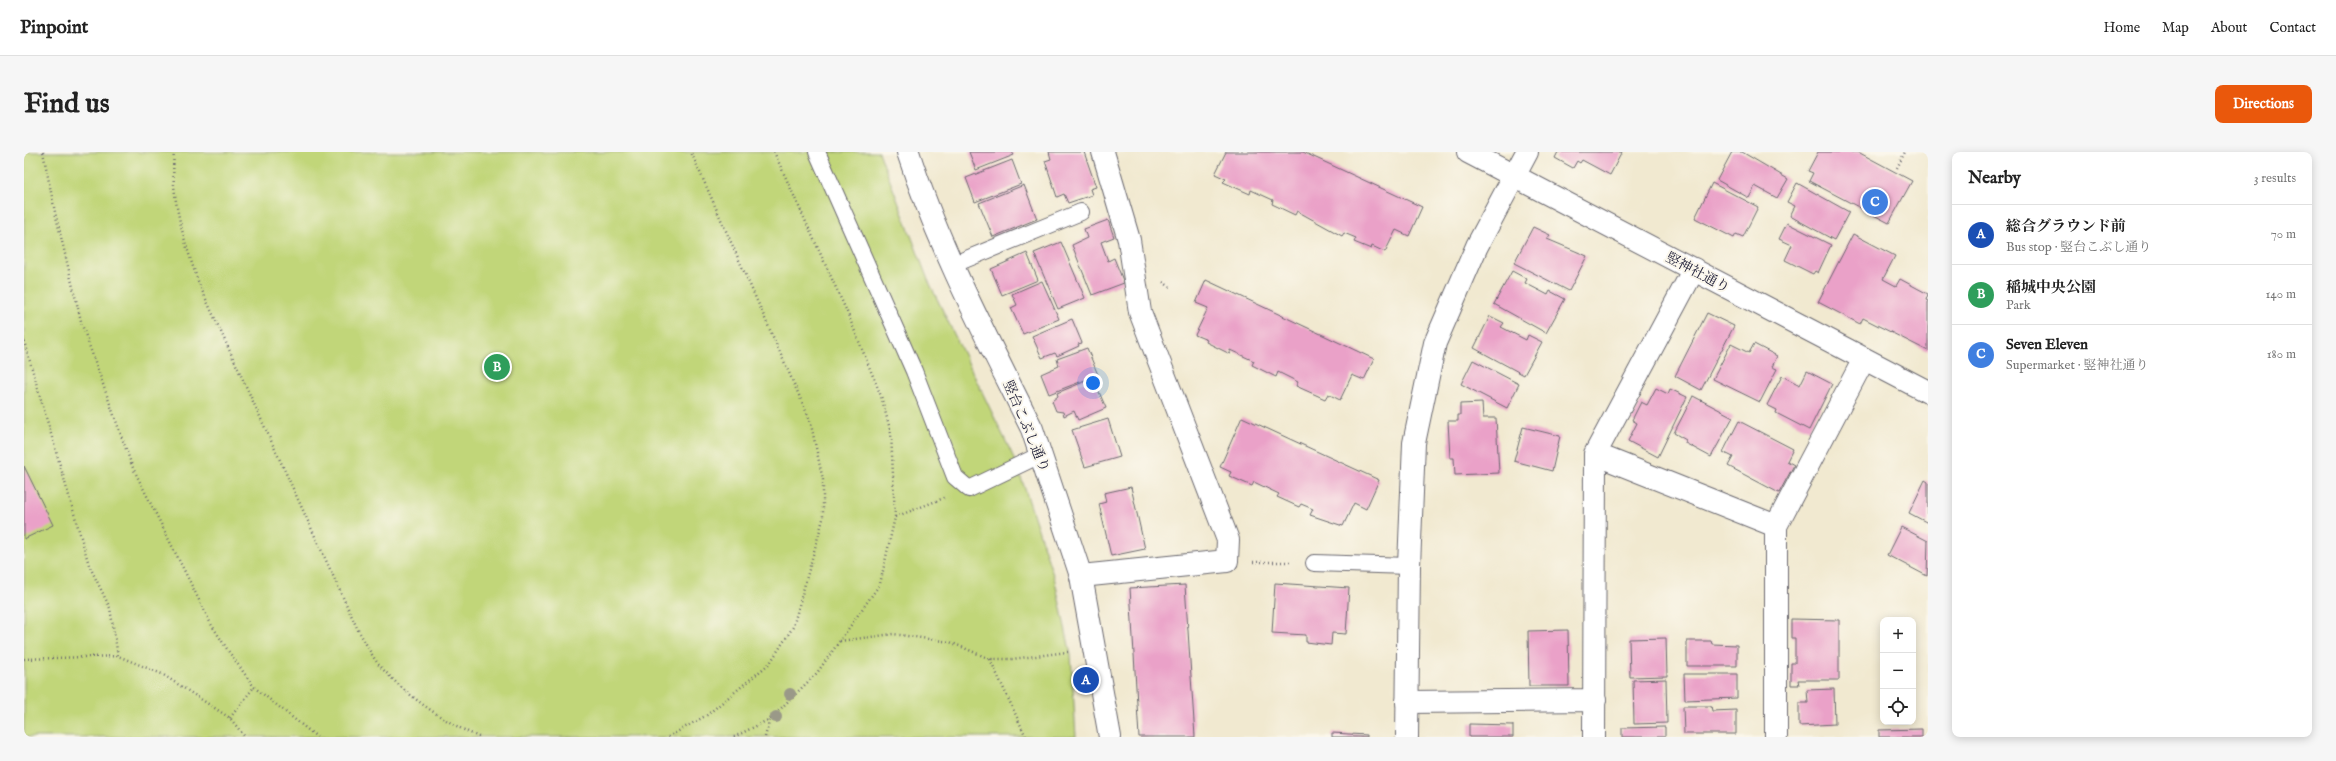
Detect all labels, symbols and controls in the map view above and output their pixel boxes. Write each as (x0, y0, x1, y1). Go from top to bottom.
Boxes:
text: Pinpoint (20, 16, 88, 40)
text: Home (2104, 19, 2140, 37)
text: Map (2162, 19, 2189, 37)
text: About (2211, 19, 2247, 37)
text: Contact (2269, 19, 2316, 37)
button: Directions (2215, 85, 2312, 123)
text: Find us (24, 87, 110, 122)
text: Nearby (1968, 168, 2021, 189)
text: 3 results (2254, 170, 2296, 187)
pin: C (1862, 187, 1888, 217)
text: 総合グラウンド前 (2006, 217, 2126, 236)
text: A (1977, 226, 1985, 243)
text: 70 m (2271, 226, 2296, 243)
text: Bus stop · 竪台こぶし通り (2006, 239, 2151, 256)
street label: 竪神社通り (1662, 249, 1733, 297)
text: 稲城中央公園 (2006, 278, 2096, 297)
text: B (1977, 286, 1985, 303)
text: 140 m (2266, 286, 2296, 303)
text: Park (2006, 297, 2031, 314)
text: Seven Eleven (2006, 335, 2088, 354)
text: C (1976, 346, 1986, 363)
text: 180 m (2267, 346, 2296, 363)
pin: B (484, 352, 510, 382)
text: Supermarket · 竪神社通り (2006, 357, 2148, 374)
your location (1083, 373, 1103, 393)
street label: 竪台こぶし通り (999, 378, 1054, 475)
map controls (1880, 617, 1916, 725)
button: + (1880, 617, 1916, 653)
button: − (1880, 653, 1916, 689)
pin: A (1073, 665, 1099, 695)
button: locate (1880, 689, 1916, 725)

